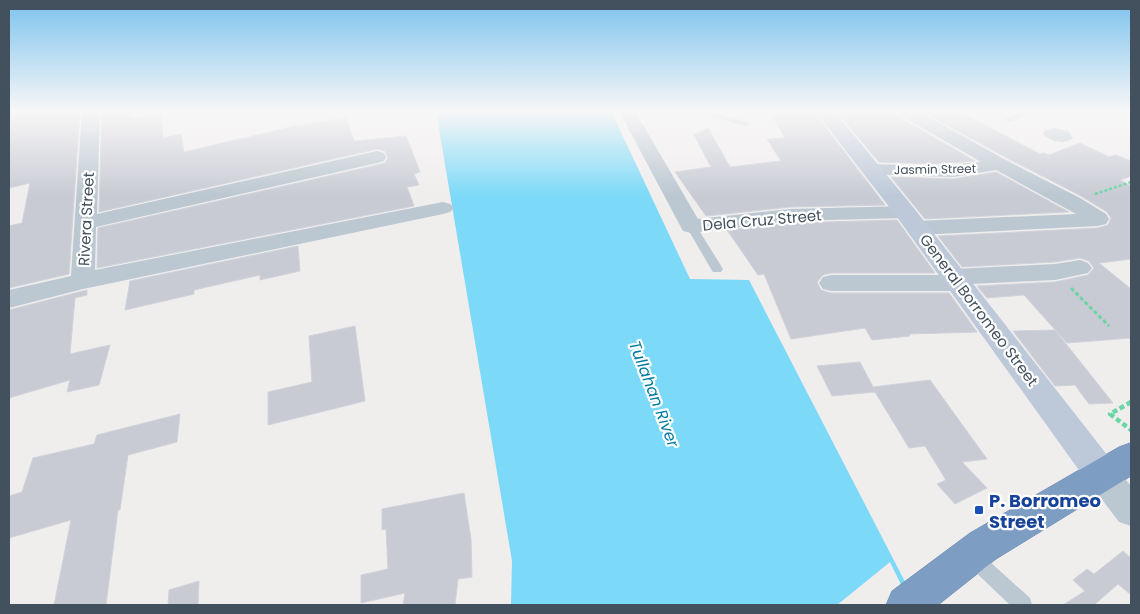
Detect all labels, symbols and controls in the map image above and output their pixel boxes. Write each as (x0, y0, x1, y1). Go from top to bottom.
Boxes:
street label: Jasmin Street (894, 160, 976, 178)
street label: Rivera Street (73, 171, 99, 267)
street label: Dela Cruz Street (702, 204, 822, 236)
street label: General Borromeo Street (915, 230, 1043, 390)
water label: Tullahan River (623, 338, 685, 451)
place label: P. Borromeo Street (989, 488, 1101, 534)
marker: P. Borromeo Street (973, 504, 985, 516)

